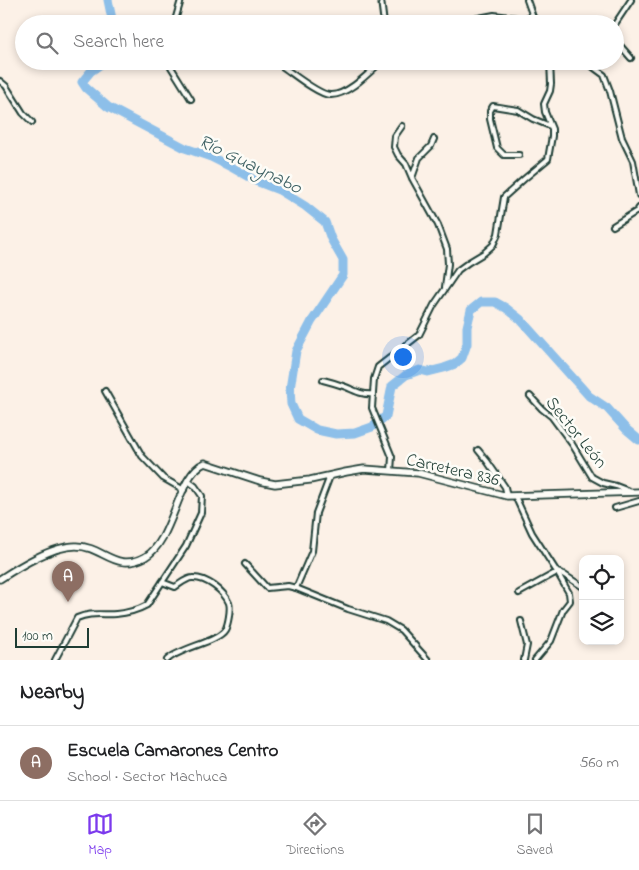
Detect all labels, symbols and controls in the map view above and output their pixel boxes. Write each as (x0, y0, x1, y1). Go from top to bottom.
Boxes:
search box (15, 15, 624, 70)
icon: search (33, 29, 61, 57)
text: Search here (73, 29, 164, 56)
water label: Río Guaynabo (194, 129, 307, 202)
your location (390, 344, 416, 370)
street label: Sector León (538, 392, 613, 475)
street label: Carretera 836 (403, 448, 502, 494)
map controls (579, 555, 624, 645)
button: locate (579, 555, 624, 600)
pin: A (52, 561, 84, 602)
button: layers (579, 600, 624, 645)
scale bar (15, 625, 89, 648)
text: 100 m (22, 626, 53, 647)
text: Nearby (20, 678, 84, 708)
text: Escuela Camarones Centro (67, 738, 278, 765)
text: A (31, 751, 41, 775)
text: 560 m (579, 751, 619, 775)
text: School · Sector Machuca (67, 765, 227, 789)
tab: Map (86, 810, 114, 861)
tab: Directions (286, 810, 344, 861)
tab: Saved (516, 810, 553, 861)

